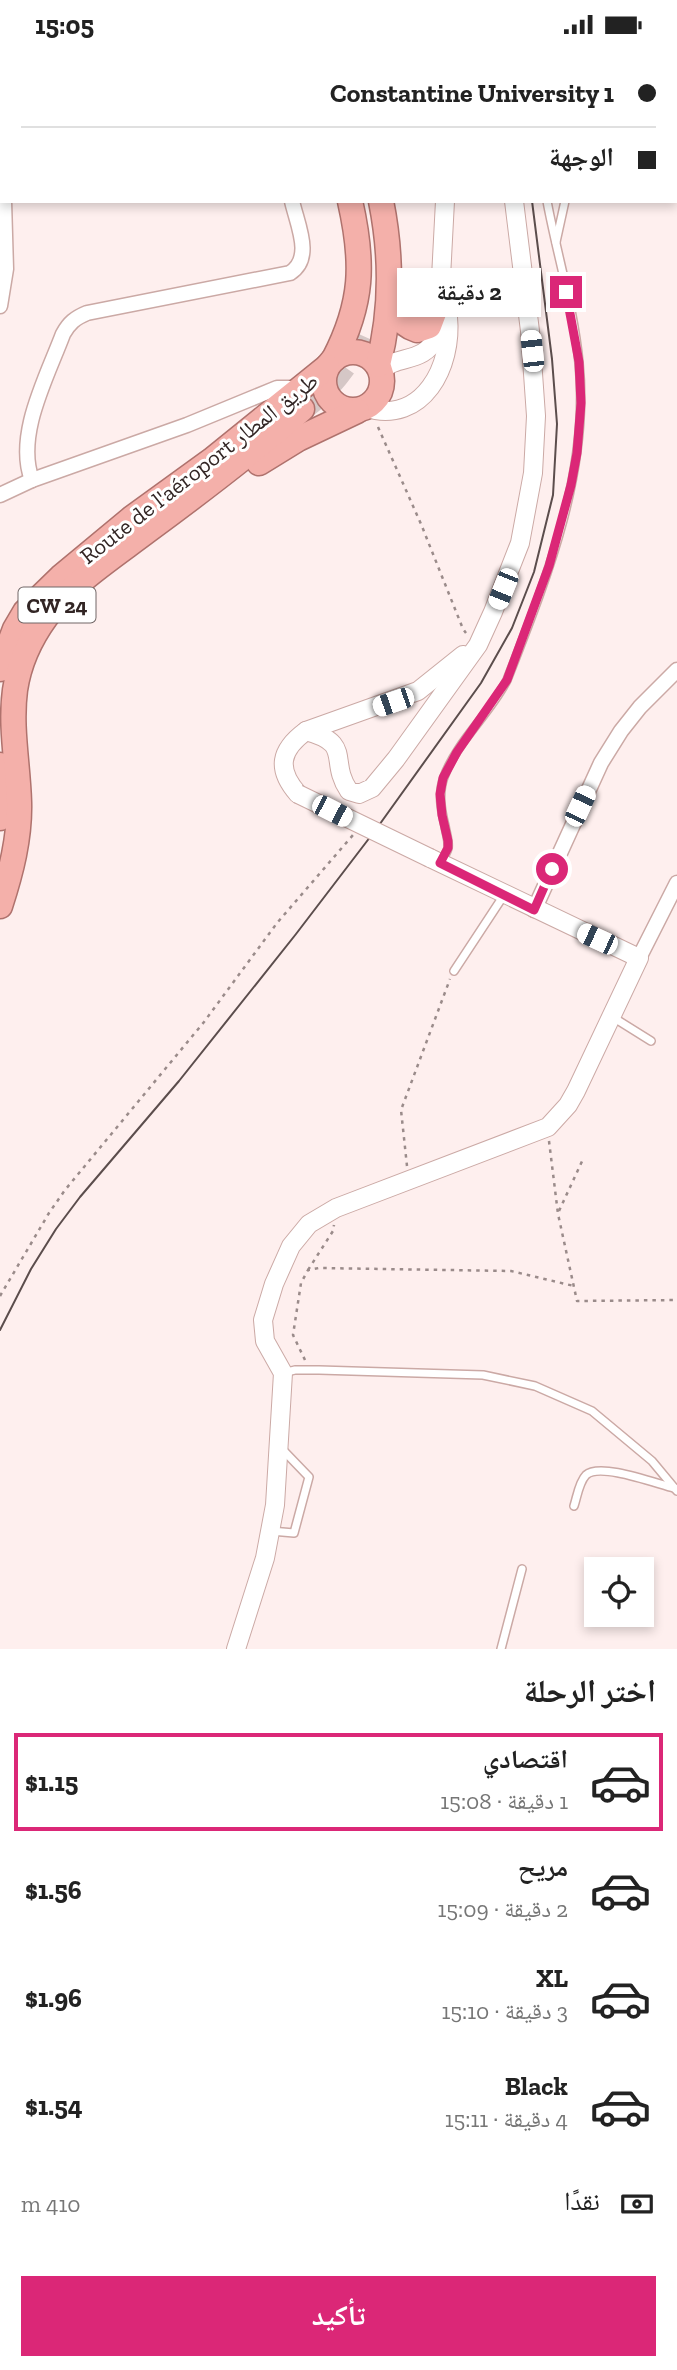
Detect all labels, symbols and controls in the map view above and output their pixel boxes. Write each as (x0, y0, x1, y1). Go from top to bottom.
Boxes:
text: 15:05 (35, 9, 94, 41)
text: Constantine University 1 (330, 77, 614, 109)
text: الوجهة (549, 141, 614, 173)
callout: 2 دقيقة (398, 267, 542, 317)
route end (550, 276, 582, 308)
text: 2 دقيقة (437, 278, 501, 306)
car (520, 329, 545, 373)
street label: Route de l'aéroport طريق المطار (74, 366, 324, 570)
car (486, 566, 521, 612)
road number: CW 24 (18, 587, 96, 623)
car (370, 685, 417, 719)
car (562, 783, 599, 829)
car (309, 792, 356, 830)
route start (536, 853, 568, 885)
car (574, 921, 621, 957)
map controls (584, 1557, 654, 1627)
button: locate (584, 1557, 654, 1627)
text: اختر الرحلة (524, 1672, 656, 1710)
text: اقتصادي (483, 1743, 568, 1775)
icon: car (589, 1751, 652, 1814)
text: $1.15 (25, 1766, 78, 1798)
text: 1 دقيقة · 15:08 (440, 1787, 568, 1815)
text: مريح (518, 1851, 568, 1883)
icon: car (589, 1859, 652, 1922)
text: $1.56 (25, 1874, 82, 1906)
text: 2 دقيقة · 15:09 (437, 1895, 568, 1923)
text: XL (536, 1962, 568, 1994)
icon: car (589, 1967, 652, 2030)
text: $1.96 (25, 1982, 82, 2014)
text: 3 دقيقة · 15:10 (441, 1997, 568, 2025)
text: Black (505, 2070, 568, 2102)
icon: car (589, 2075, 652, 2138)
text: $1.54 (25, 2090, 83, 2122)
text: 4 دقيقة · 15:11 (445, 2105, 568, 2133)
text: نقدًا (564, 2185, 600, 2217)
icon: cash (618, 2185, 656, 2223)
text: 410 m (21, 2190, 81, 2218)
button: تأكيد (21, 2276, 656, 2356)

